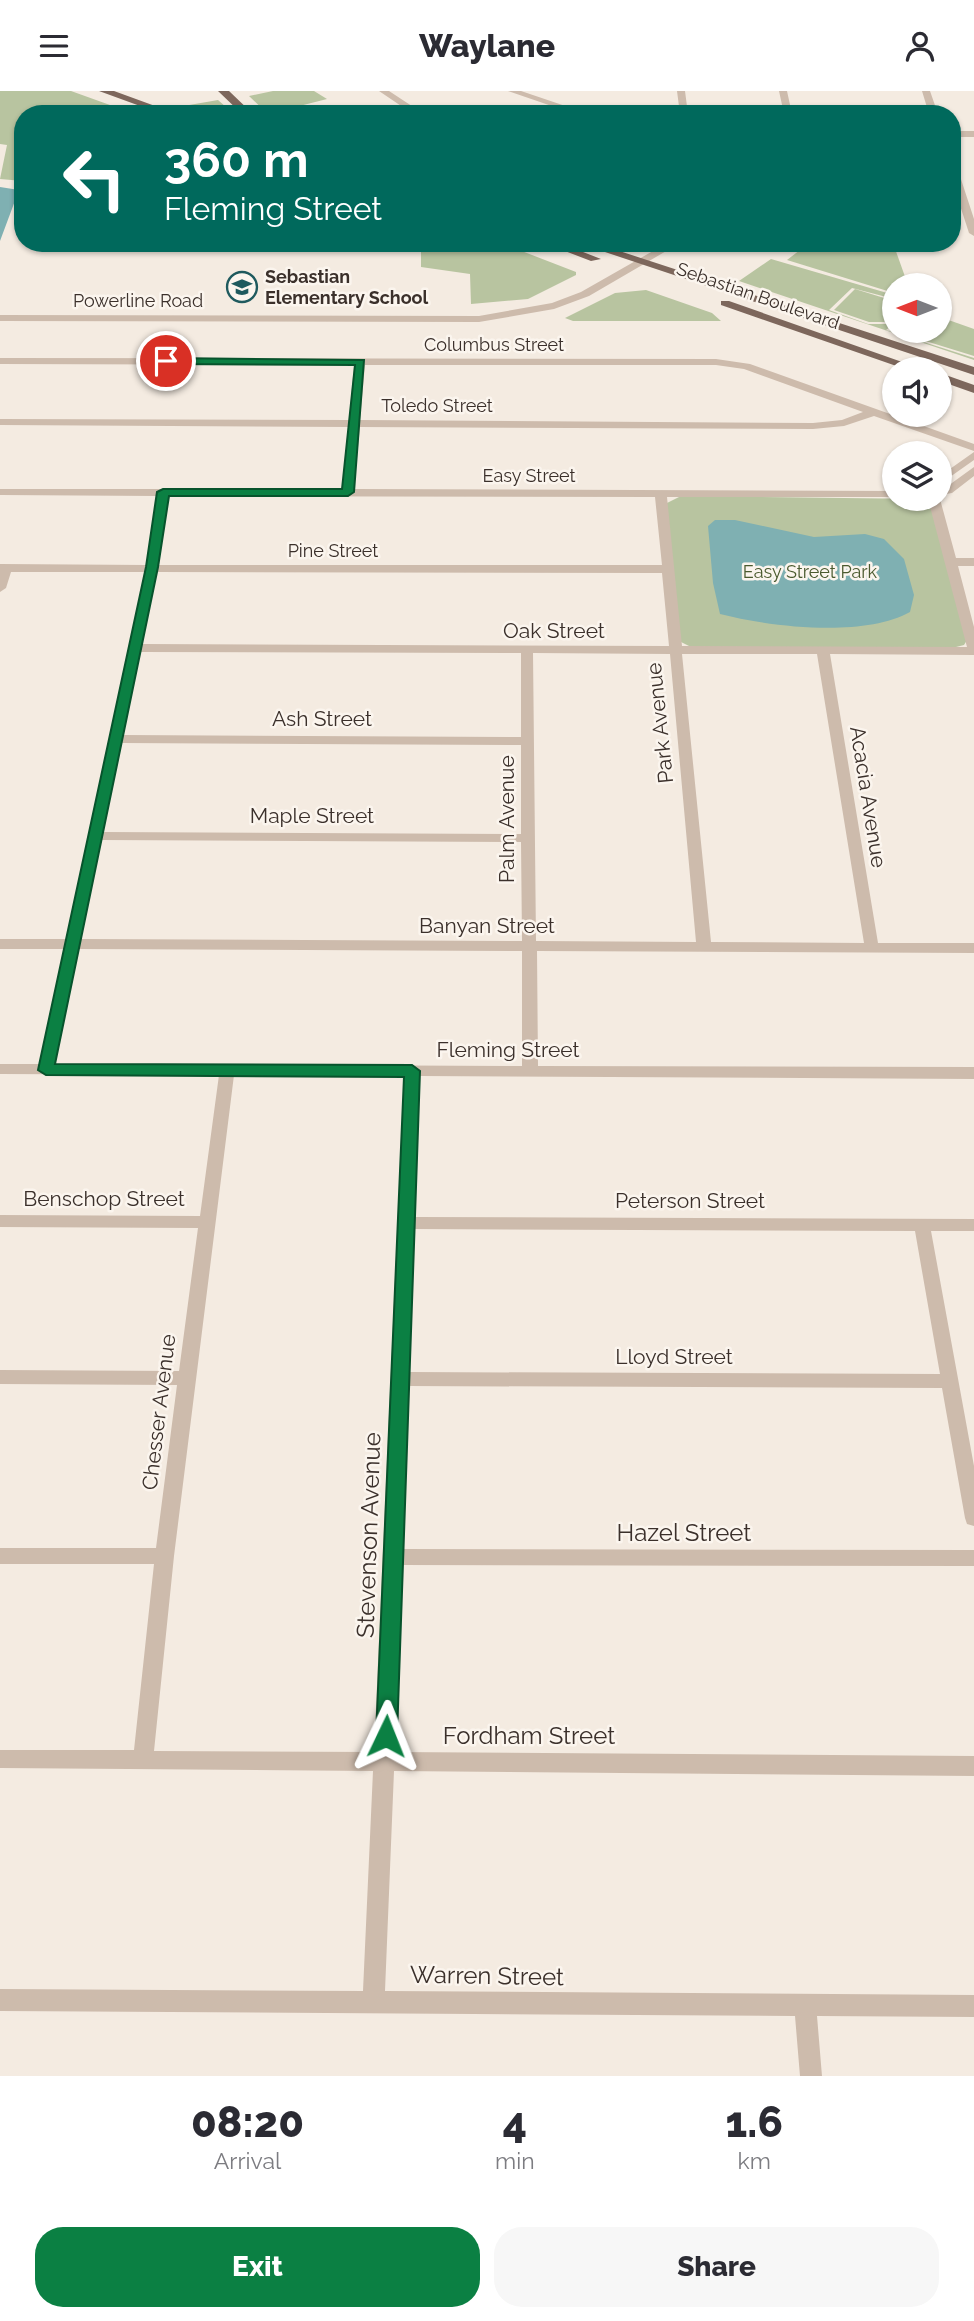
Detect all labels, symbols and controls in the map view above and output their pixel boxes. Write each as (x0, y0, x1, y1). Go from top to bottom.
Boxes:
icon: menu (35, 27, 73, 65)
text: Waylane (419, 27, 555, 64)
icon: person (901, 27, 939, 65)
text: 360 m (164, 131, 309, 188)
icon: left (49, 133, 140, 224)
text: Fleming Street (164, 190, 382, 227)
street label: Sebastian Boulevard (674, 258, 842, 333)
place label: Sebastian Elementary School (265, 266, 429, 308)
school or university icon: Sebastian Elementary School (225, 270, 259, 304)
north arrow (882, 273, 952, 343)
map controls (882, 273, 952, 511)
street label: Powerline Road (73, 290, 203, 311)
pin (136, 331, 196, 391)
street label: Columbus Street (424, 334, 564, 355)
icon: arrive (147, 342, 185, 380)
button: sound (882, 357, 952, 427)
street label: Toledo Street (381, 395, 493, 416)
button: layers (882, 441, 952, 511)
street label: Easy Street (483, 465, 575, 486)
street label: Pine Street (288, 540, 378, 561)
park label: Easy Street Park (743, 561, 878, 582)
street label: Oak Street (503, 618, 605, 643)
street label: Park Avenue (641, 661, 678, 785)
street label: Ash Street (272, 706, 372, 731)
street label: Acacia Avenue (845, 724, 892, 869)
street label: Palm Avenue (494, 755, 519, 883)
street label: Maple Street (250, 803, 374, 828)
street label: Banyan Street (419, 913, 555, 938)
street label: Fleming Street (436, 1037, 580, 1062)
street label: Benschop Street (23, 1186, 185, 1211)
street label: Peterson Street (615, 1188, 765, 1213)
street label: Chesser Avenue (137, 1333, 180, 1491)
street label: Lloyd Street (615, 1344, 733, 1369)
street label: Stevenson Avenue (350, 1432, 387, 1638)
street label: Hazel Street (617, 1518, 751, 1547)
position arrow (349, 1699, 423, 1773)
street label: Fordham Street (443, 1721, 615, 1750)
street label: Warren Street (410, 1960, 564, 1991)
text: 08:20 (191, 2098, 304, 2147)
text: 4 (503, 2098, 527, 2147)
text: 1.6 (726, 2098, 783, 2147)
text: Arrival (214, 2147, 281, 2174)
text: min (495, 2147, 535, 2174)
text: km (738, 2147, 771, 2174)
button: Exit (35, 2227, 480, 2307)
button: Share (494, 2227, 939, 2307)

